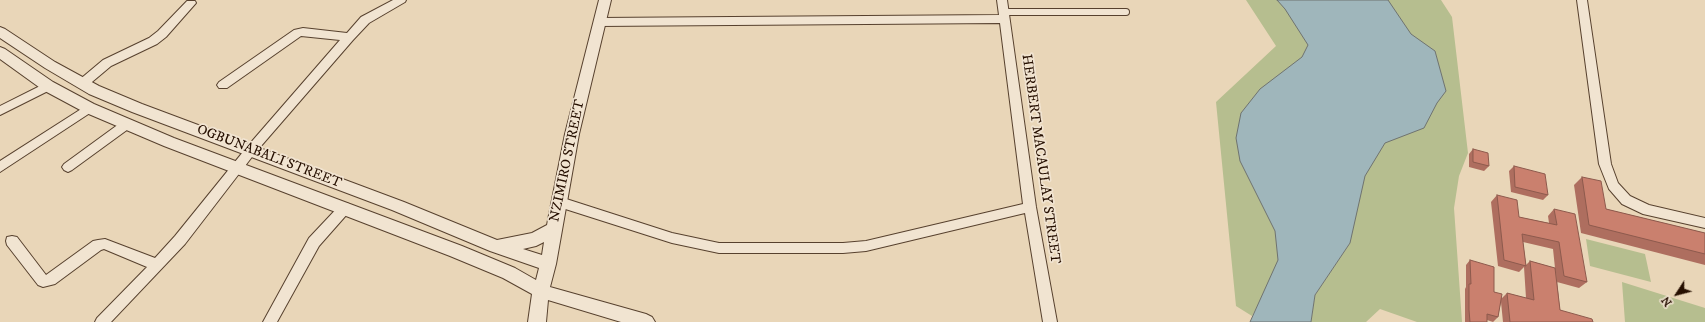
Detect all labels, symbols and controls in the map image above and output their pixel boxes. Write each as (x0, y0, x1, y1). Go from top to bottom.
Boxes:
street label: HERBERT MACAULAY STREET (1017, 53, 1063, 265)
street label: NZIMIRO STREET (547, 98, 589, 224)
street label: OGBUNABALI STREET (194, 122, 344, 192)
north arrow (1657, 274, 1697, 314)
text: N (1659, 293, 1676, 309)

